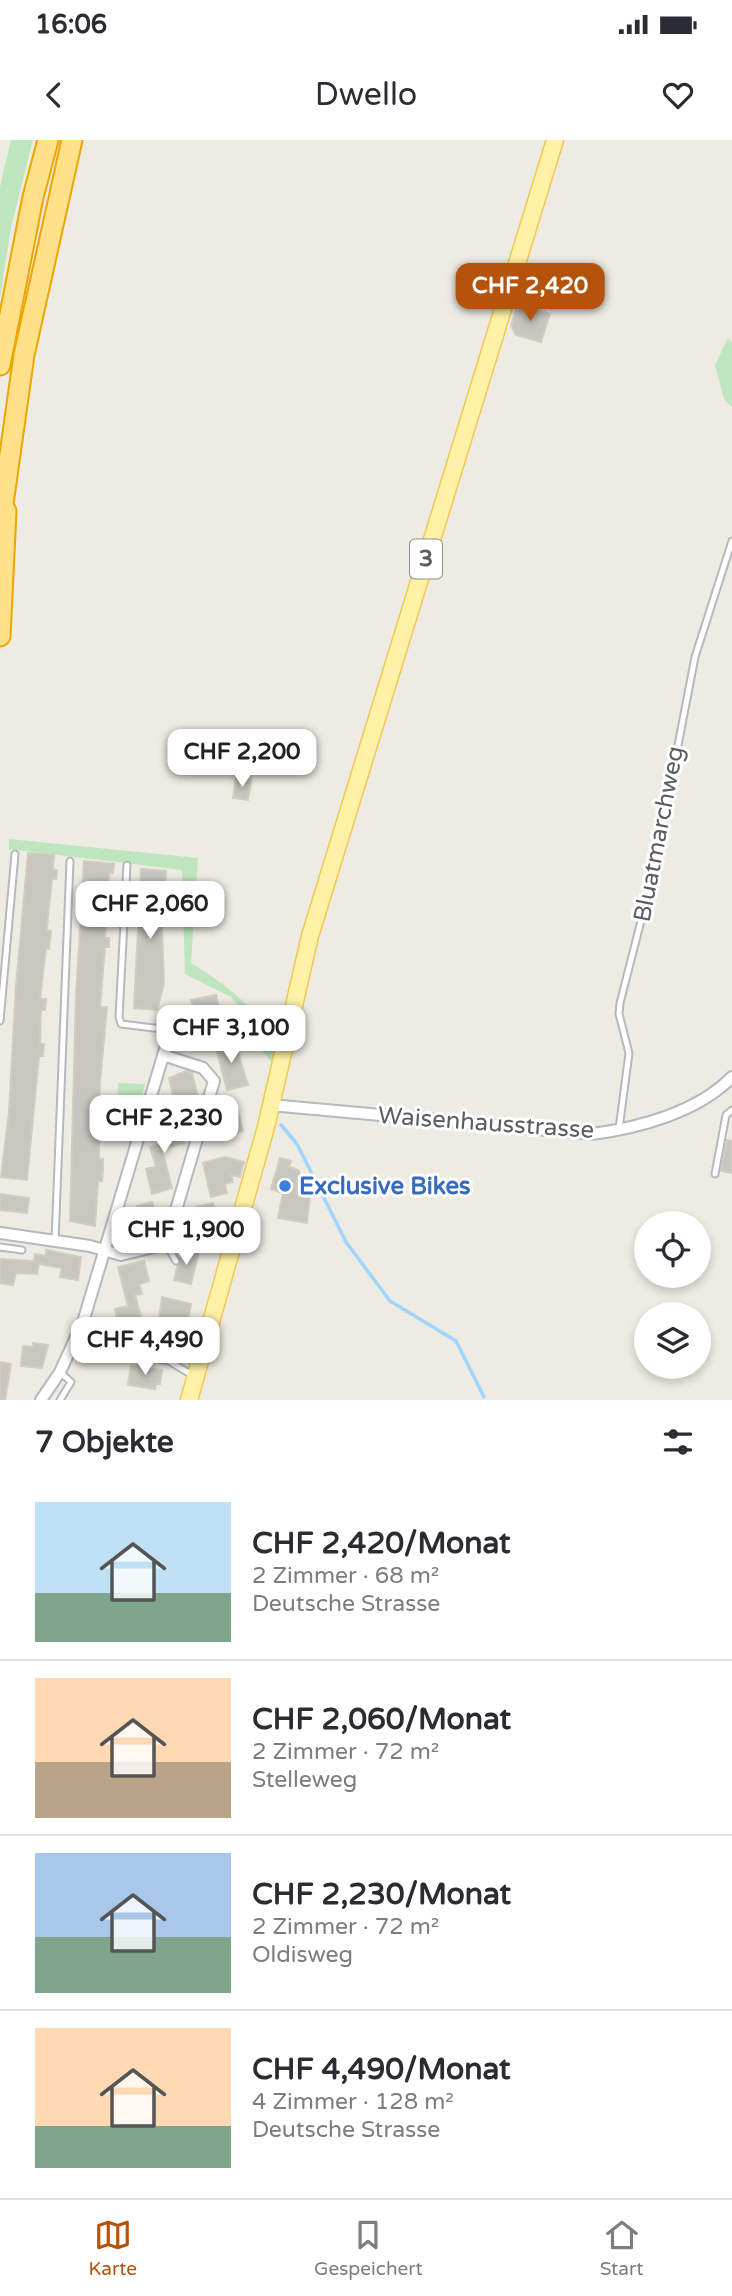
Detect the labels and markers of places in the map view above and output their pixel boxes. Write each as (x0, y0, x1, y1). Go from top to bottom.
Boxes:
pin: CHF 2,420 (450, 264, 610, 323)
pin: CHF 2,200 (162, 730, 322, 789)
pin: CHF 2,060 (70, 882, 230, 941)
pin: CHF 3,100 (151, 1006, 311, 1065)
pin: CHF 2,230 (84, 1096, 244, 1155)
place label: Exclusive Bikes (299, 1172, 471, 1201)
marker: Exclusive Bikes (277, 1178, 293, 1194)
pin: CHF 1,900 (106, 1208, 266, 1267)
pin: CHF 4,490 (65, 1318, 225, 1377)

